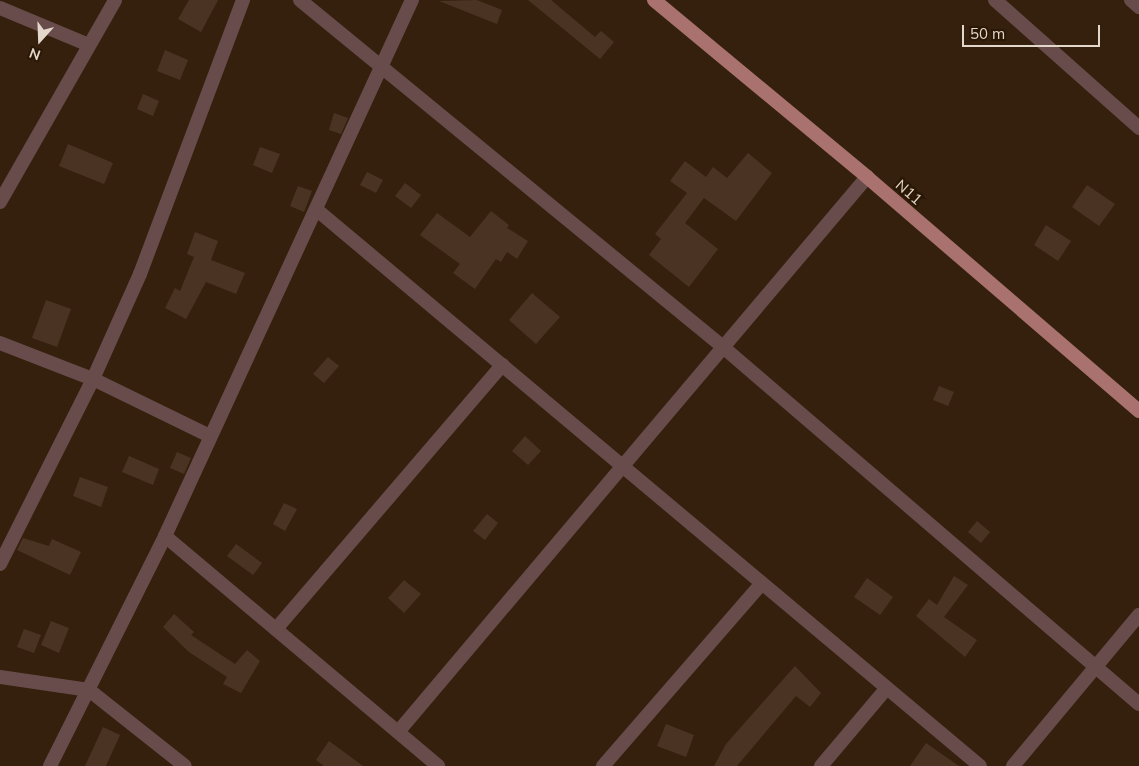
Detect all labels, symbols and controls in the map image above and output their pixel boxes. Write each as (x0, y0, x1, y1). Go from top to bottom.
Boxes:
north arrow (15, 15, 65, 65)
scale bar (964, 15, 1102, 47)
text: 50 m (970, 24, 1005, 43)
text: N (27, 44, 43, 64)
street label: N11 (892, 176, 926, 208)

